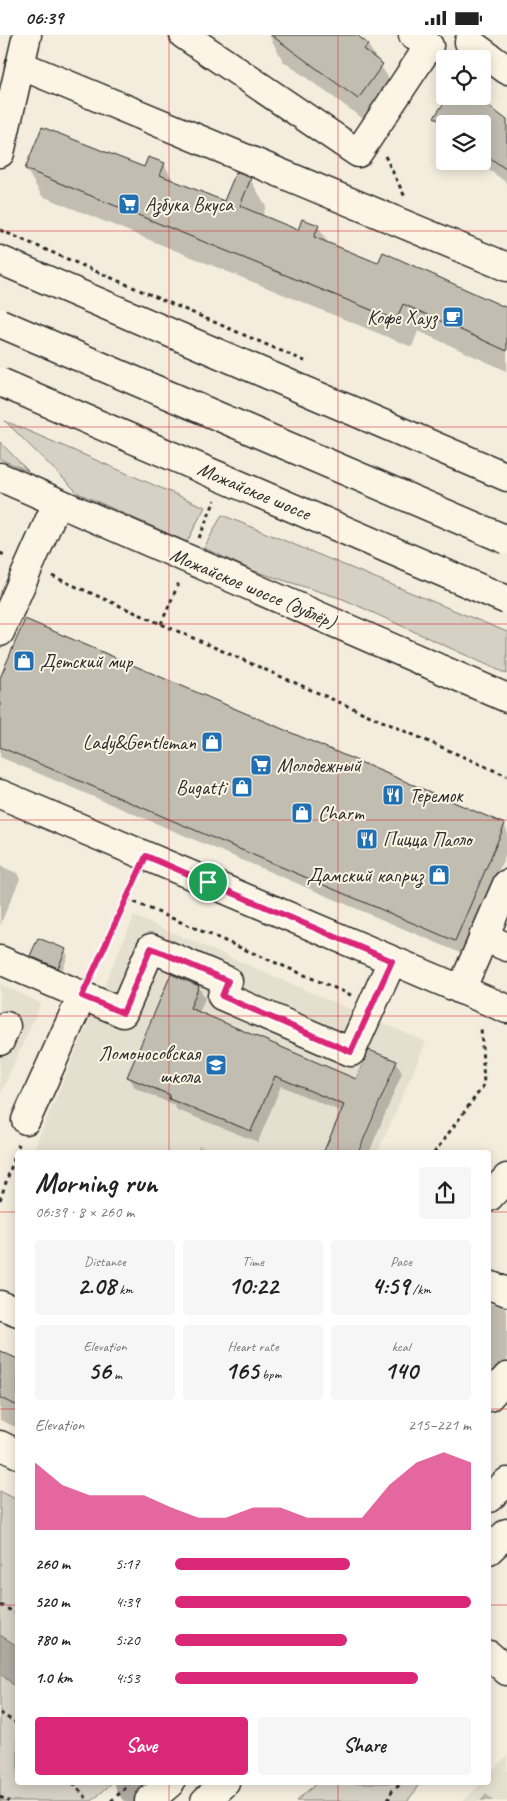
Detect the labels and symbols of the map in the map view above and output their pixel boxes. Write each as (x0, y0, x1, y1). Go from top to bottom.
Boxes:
supermarket icon: Азбука Вкуса (117, 192, 141, 216)
place label: Азбука Вкуса (145, 192, 234, 218)
place label: Кофе Хауз (367, 305, 439, 330)
cafe icon: Кофе Хауз (441, 305, 465, 329)
street label: Можайское шоссе (194, 456, 315, 527)
street label: Можайское шоссе (дублёр) (166, 542, 341, 635)
shop icon: Детский мир (12, 649, 36, 673)
place label: Детский мир (40, 649, 134, 674)
place label: Lady&Gentleman (83, 730, 197, 755)
shop icon: Lady&Gentleman (200, 730, 224, 754)
supermarket icon: Молодежный (249, 753, 273, 777)
place label: Молодежный (277, 753, 363, 778)
place label: Bugatti (176, 775, 228, 800)
shop icon: Bugatti (230, 775, 254, 799)
restaurant icon: Теремок (381, 783, 405, 807)
place label: Теремок (409, 783, 464, 808)
shop icon: Charm (290, 801, 314, 825)
place label: Charm (318, 801, 365, 826)
restaurant icon: Пицца Паоло (355, 827, 379, 851)
place label: Пицца Паоло (383, 827, 474, 852)
pin (187, 861, 229, 903)
place label: Дамский каприз (307, 863, 425, 889)
shop icon: Дамский каприз (427, 863, 451, 887)
place label: Ломоносовская школа (99, 1041, 202, 1089)
school or university icon: Ломоносовская школа (204, 1053, 228, 1077)

